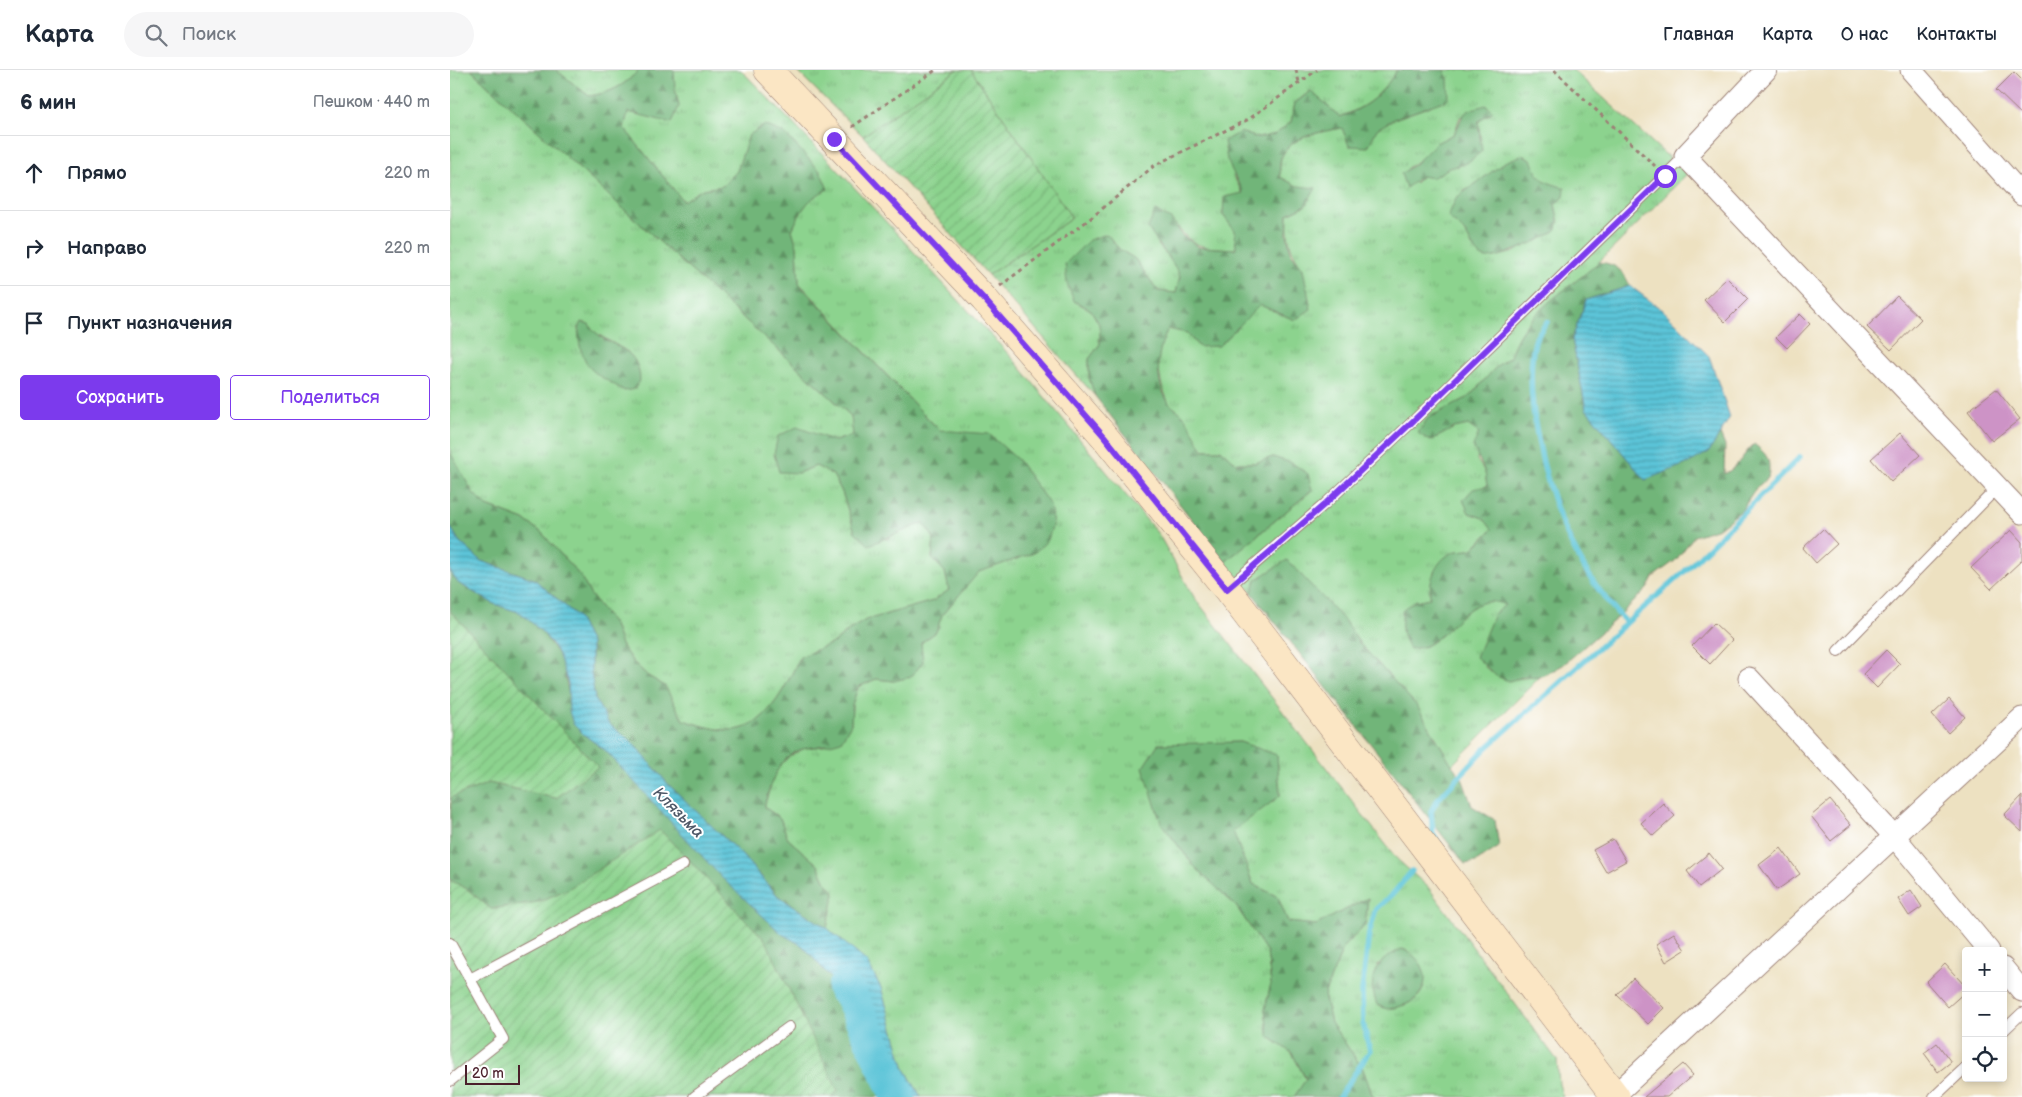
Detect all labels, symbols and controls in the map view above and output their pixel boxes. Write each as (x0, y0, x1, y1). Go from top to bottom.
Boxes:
search box (124, 12, 474, 57)
text: Карта (25, 20, 94, 49)
icon: search (142, 21, 170, 49)
text: Поиск (182, 23, 236, 46)
text: Главная (1663, 24, 1734, 45)
text: Карта (1762, 24, 1813, 45)
text: О нас (1841, 24, 1888, 45)
text: Контакты (1916, 24, 1997, 45)
text: 6 мин (20, 90, 76, 115)
text: Пешком · 440 m (313, 93, 430, 112)
route end (823, 128, 846, 151)
icon: ahead (20, 159, 48, 187)
text: Прямо (67, 162, 127, 185)
text: 220 m (384, 164, 430, 183)
route start (1654, 165, 1677, 188)
icon: right (20, 234, 48, 262)
text: Направо (67, 237, 147, 260)
text: 220 m (384, 239, 430, 258)
icon: arrive (20, 309, 48, 337)
text: Пункт назначения (67, 312, 232, 335)
button: Сохранить (20, 375, 220, 420)
button: Поделиться (230, 375, 430, 420)
water label: Клязьма (649, 784, 707, 842)
map controls (1962, 947, 2007, 1082)
button: + (1962, 947, 2007, 992)
button: − (1962, 992, 2007, 1037)
button: locate (1962, 1037, 2007, 1082)
scale bar (465, 1062, 520, 1085)
text: 20 m (472, 1065, 504, 1082)

